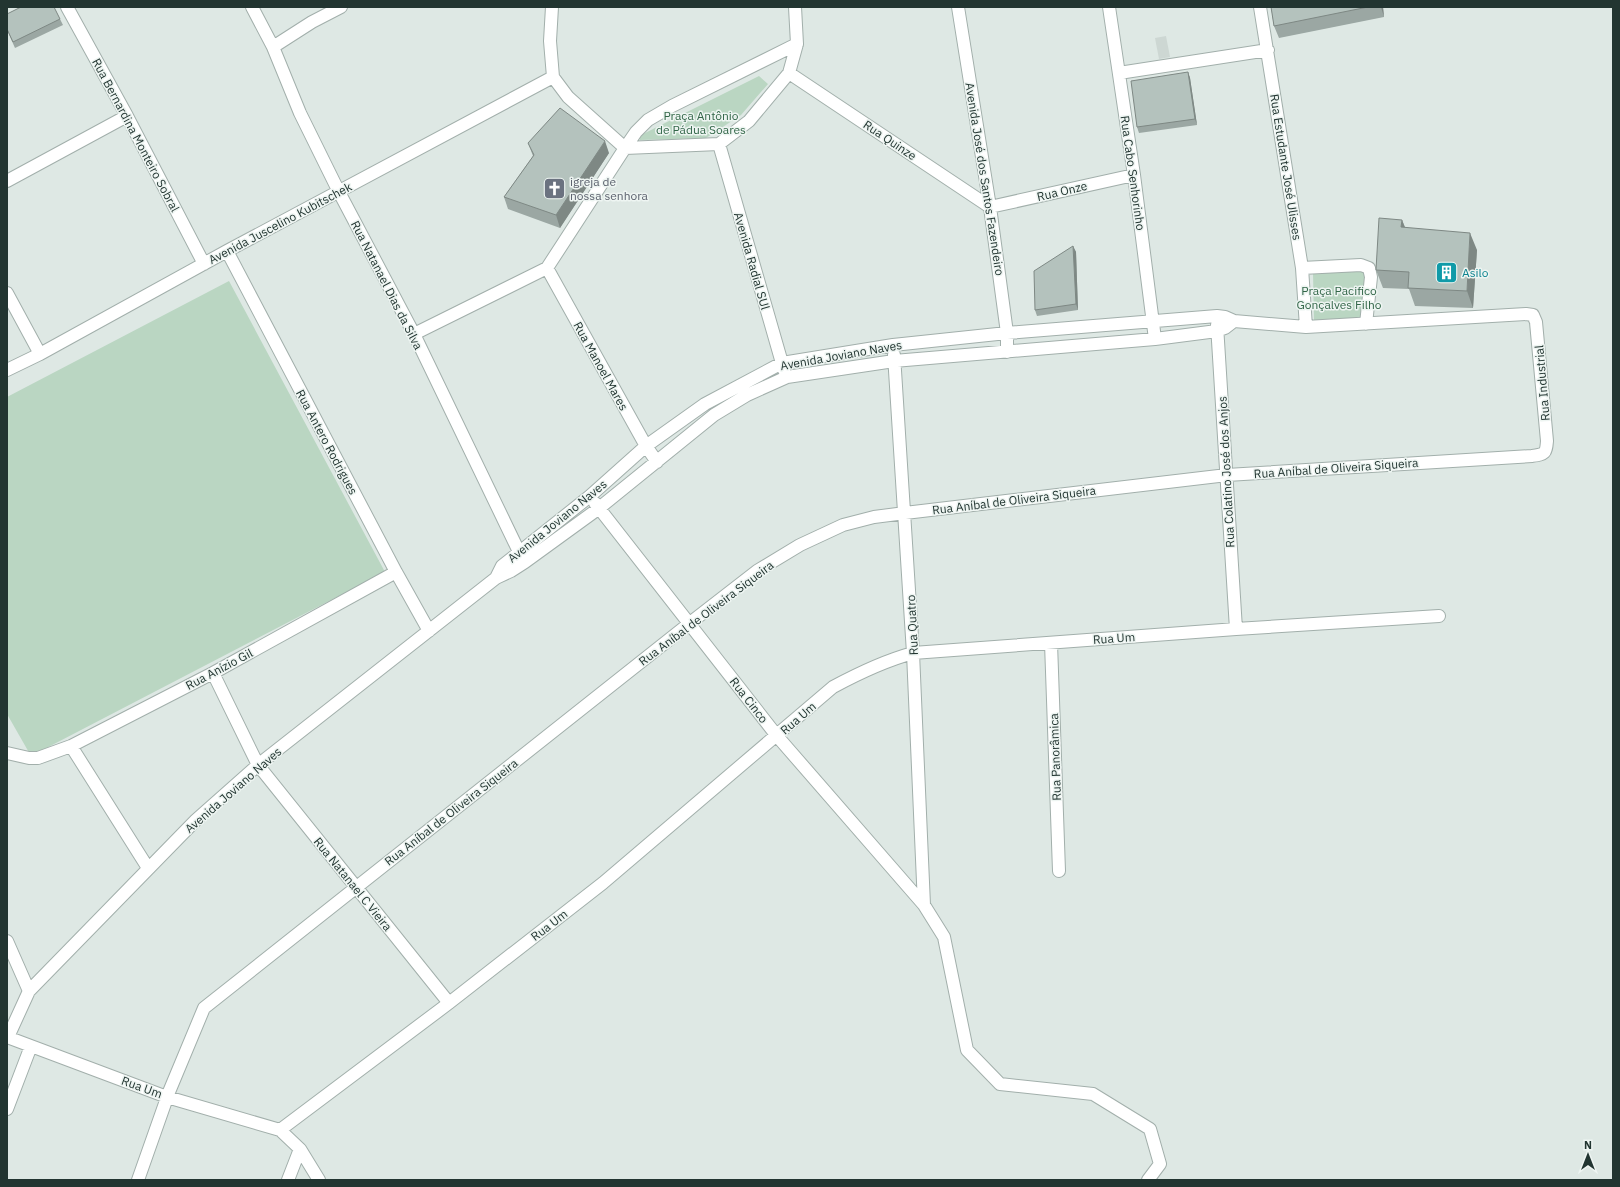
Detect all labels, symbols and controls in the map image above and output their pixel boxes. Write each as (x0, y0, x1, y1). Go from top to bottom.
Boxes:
street label: Rua Bernardina Monteiro Sobral (89, 56, 183, 214)
street label: Avenida José dos Santos Fazendeiro (962, 81, 1008, 277)
street label: Rua Estudante José Ulisses (1267, 93, 1305, 241)
park label: Praça Antônio de Pádua Soares (656, 108, 746, 137)
street label: Rua Cabo Senhorinho (1118, 115, 1149, 232)
street label: Rua Quinze (861, 117, 920, 163)
place label: igreja de nossa senhora (570, 174, 649, 203)
church icon: igreja de nossa senhora (542, 175, 568, 201)
street label: Rua Onze (1035, 178, 1089, 204)
street label: Avenida Juscelino Kubitschek (206, 179, 355, 267)
street label: Avenida Radial SUl (731, 211, 773, 311)
street label: Rua Natanael Dias da Silva (348, 218, 426, 353)
building icon: Asilo (1434, 259, 1460, 285)
place label: Asilo (1462, 265, 1489, 280)
park label: Praça Pacifico Gonçalves Filho (1296, 283, 1382, 312)
street label: Rua Manoel Mares (570, 319, 632, 413)
street label: Avenida Joviano Naves (779, 337, 903, 373)
street label: Rua Industrial (1531, 344, 1553, 422)
street label: Rua Antero Rodrigues (293, 387, 361, 497)
street label: Rua Colatino José dos Anjos (1215, 396, 1237, 548)
street label: Rua Aníbal de Oliveira Siqueira (1253, 455, 1419, 481)
street label: Avenida Joviano Naves (504, 476, 610, 566)
street label: Rua Aníbal de Oliveira Siqueira (931, 482, 1097, 517)
street label: Rua Aníbal de Oliveira Siqueira (636, 557, 777, 669)
street label: Rua Quatro (903, 594, 921, 656)
street label: Rua Um (1092, 629, 1136, 647)
street label: Rua Anízio Gil (183, 645, 255, 693)
street label: Rua Cinco (727, 674, 772, 726)
street label: Rua Um (777, 698, 819, 738)
street label: Rua Panorâmica (1046, 712, 1064, 801)
street label: Avenida Joviano Naves (182, 744, 285, 836)
street label: Rua Aníbal de Oliveira Siqueira (381, 755, 521, 869)
street label: Rua Natanael C Vieira (311, 834, 396, 934)
street label: Rua Um (528, 906, 570, 944)
street label: Rua Um (120, 1073, 164, 1101)
north arrow (1568, 1135, 1608, 1175)
text: N (1584, 1138, 1592, 1152)

